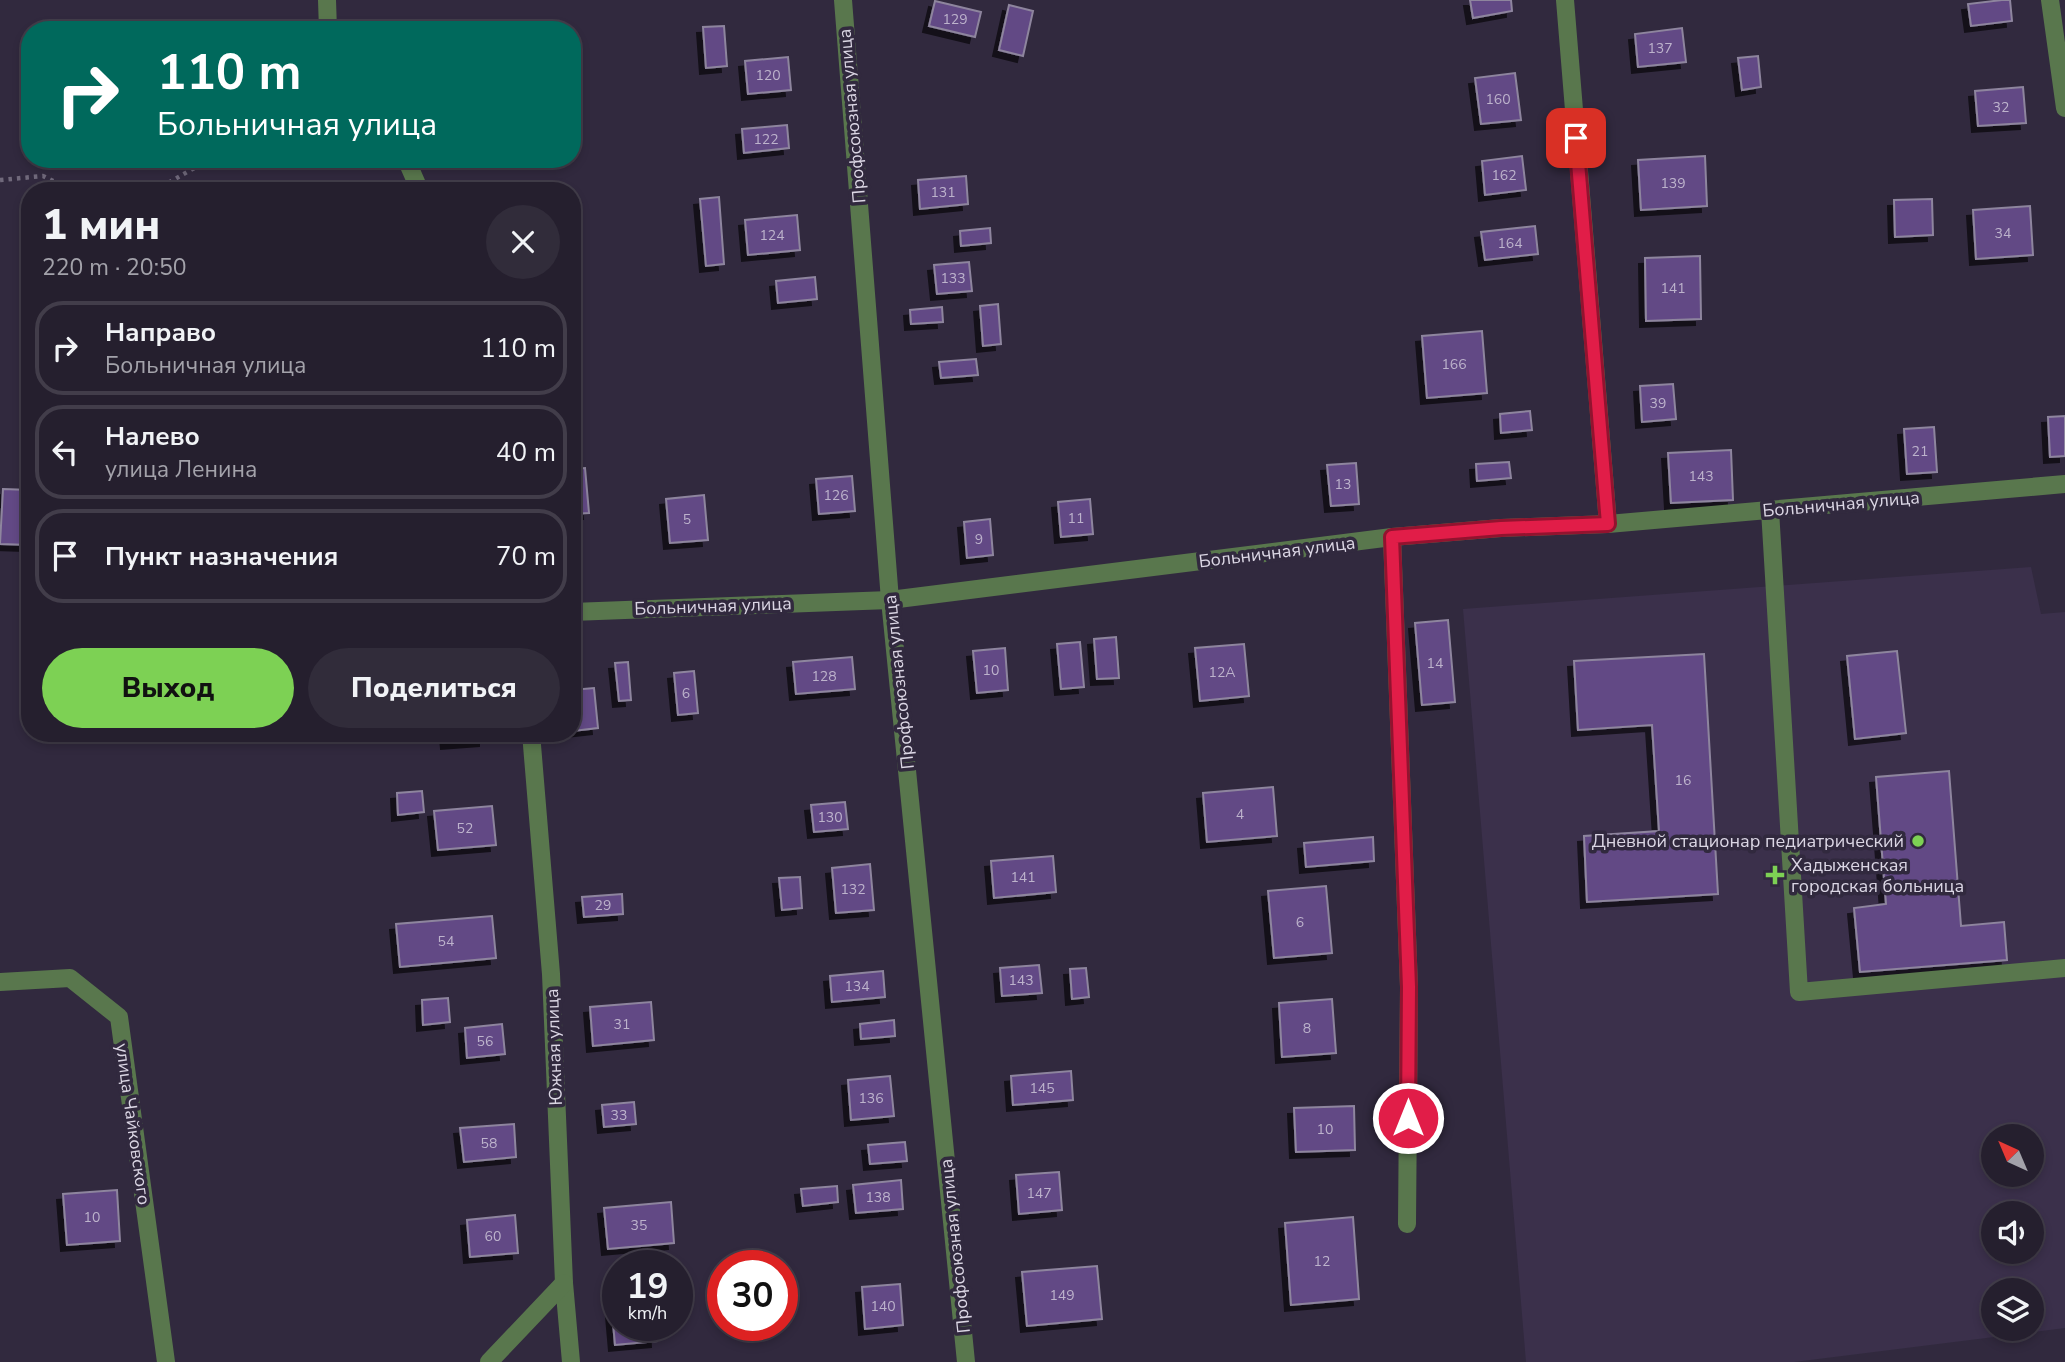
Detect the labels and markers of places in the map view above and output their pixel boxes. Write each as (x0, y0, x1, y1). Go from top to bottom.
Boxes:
pin (1546, 108, 1606, 168)
place label: Дневной стационар педиатрический (1592, 829, 1904, 853)
marker: Дневной стационар педиатрический (1910, 833, 1926, 849)
place label: Хадыженская городская больница (1791, 853, 1964, 898)
marker: Хадыженская городская больница (1765, 865, 1785, 885)

